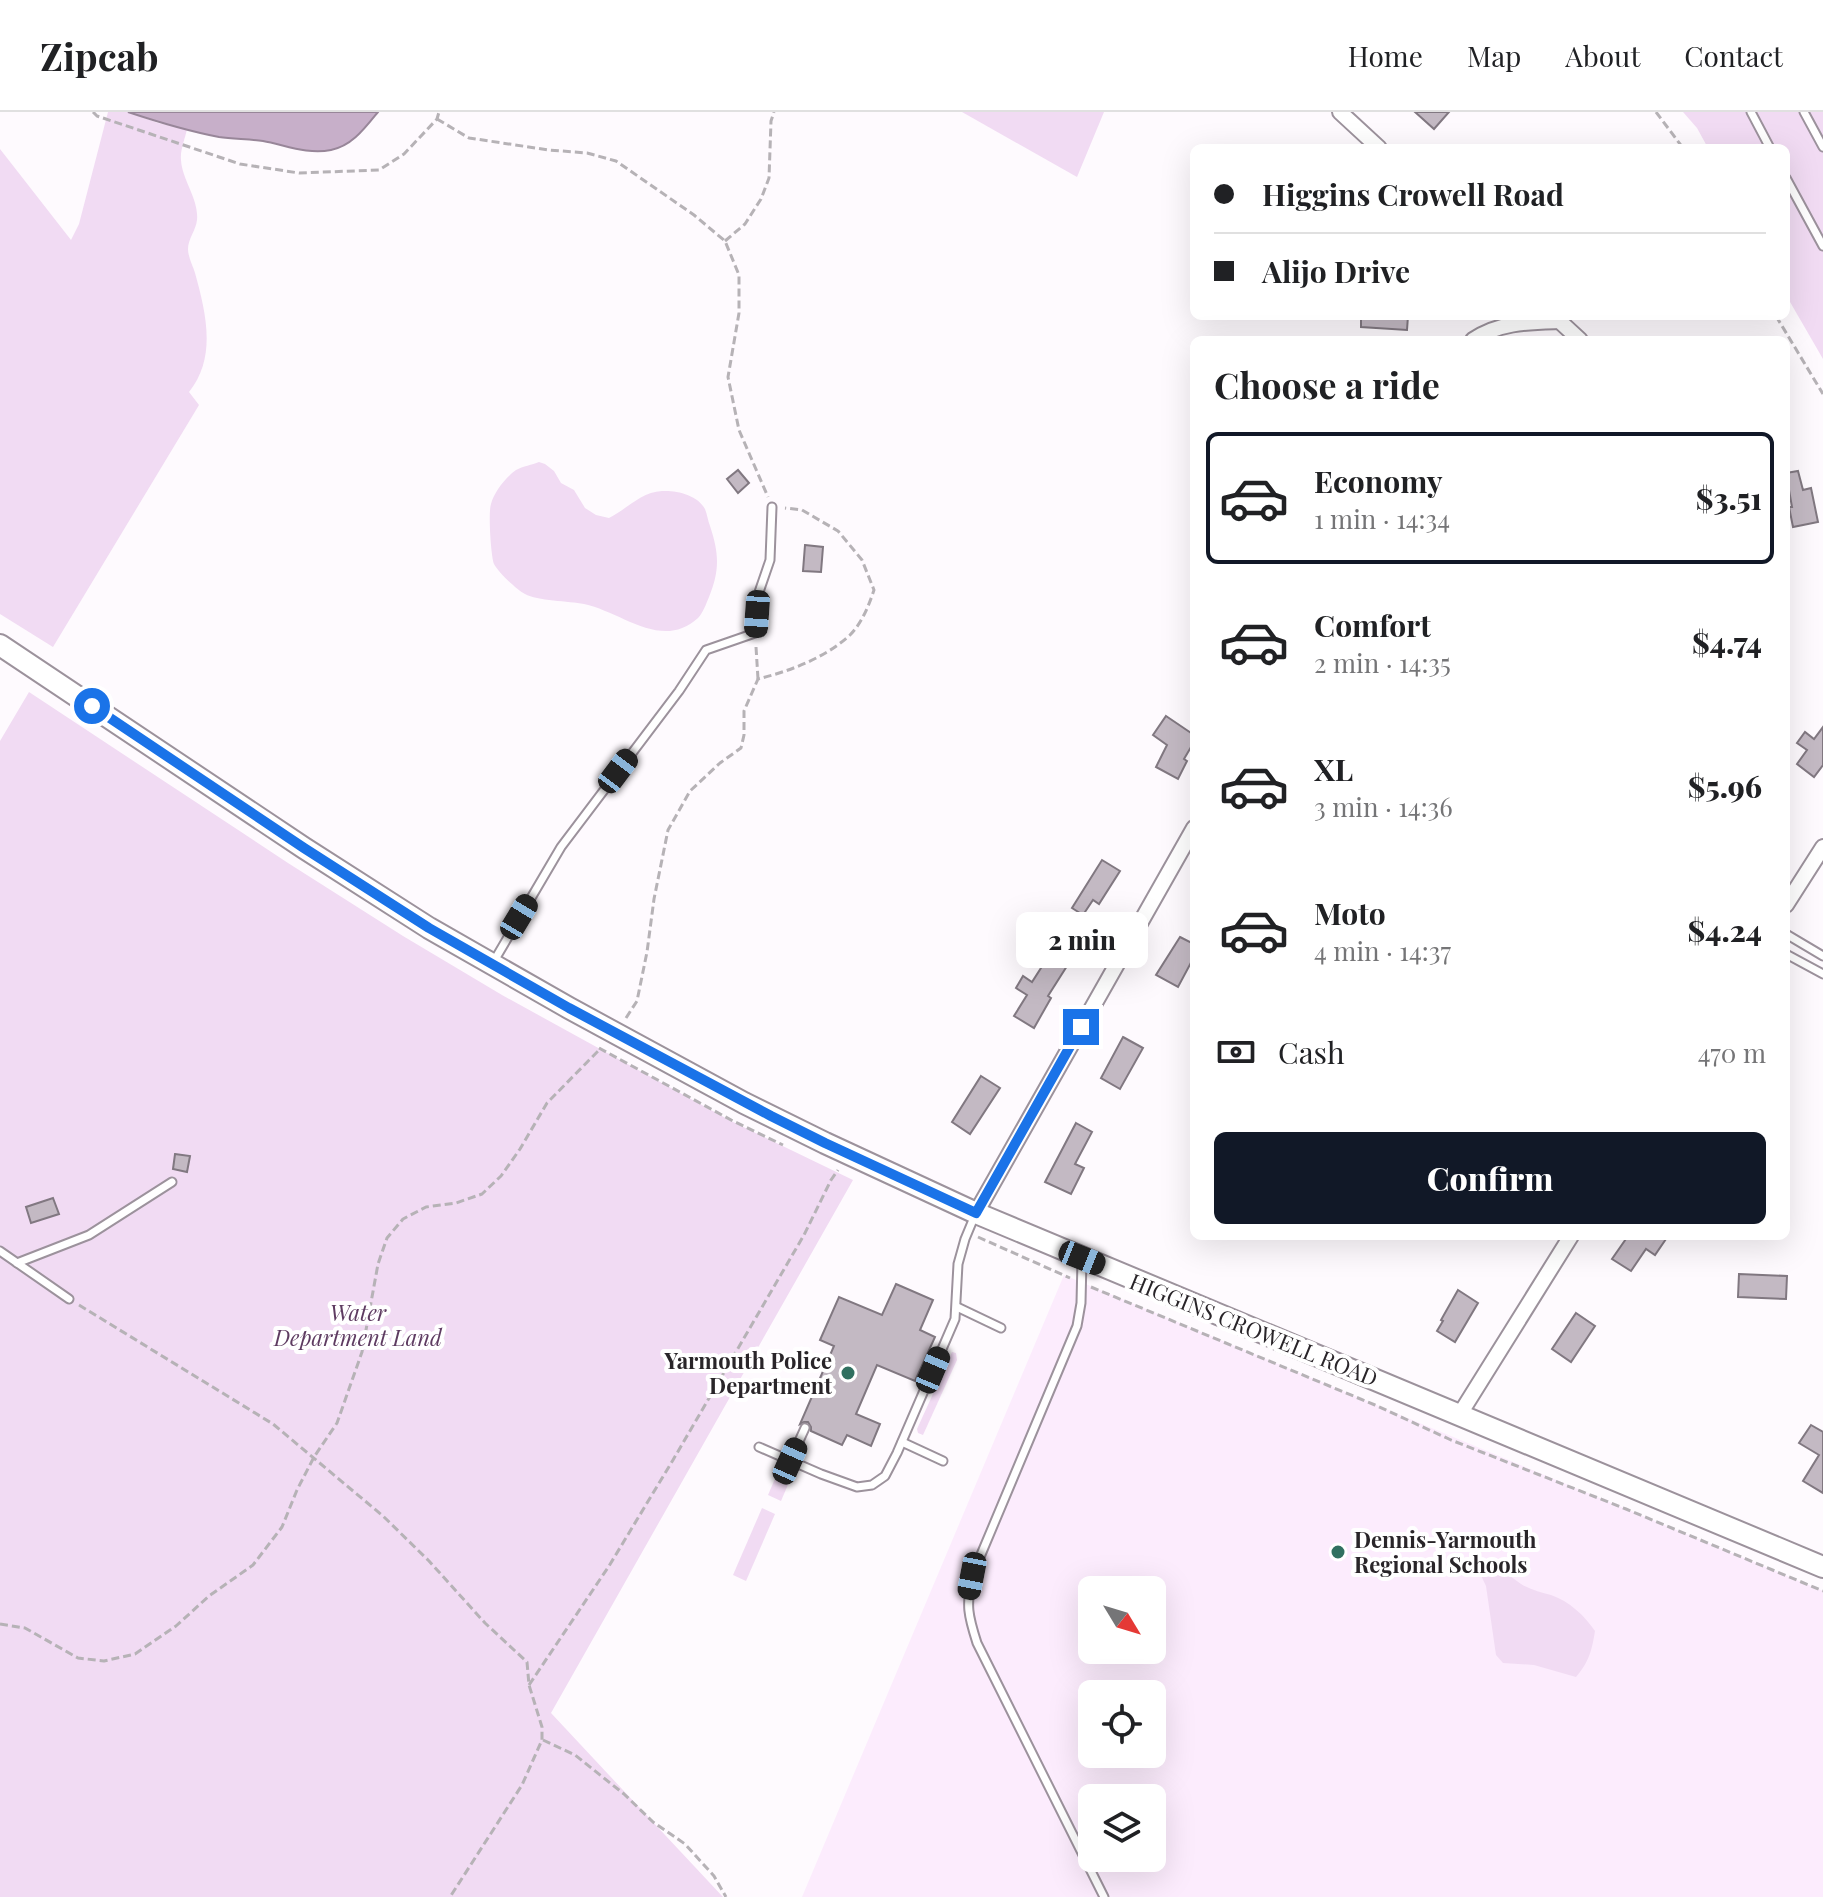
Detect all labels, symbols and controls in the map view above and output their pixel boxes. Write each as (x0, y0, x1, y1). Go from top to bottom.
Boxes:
text: Zipcab (40, 30, 158, 81)
text: Home (1348, 37, 1423, 74)
text: Map (1467, 37, 1521, 74)
text: About (1565, 37, 1640, 74)
text: Contact (1684, 37, 1783, 74)
text: Higgins Crowell Road (1262, 174, 1564, 214)
text: Alijo Drive (1262, 251, 1410, 291)
text: Choose a ride (1214, 360, 1440, 408)
text: Economy (1314, 461, 1443, 501)
icon: car (1218, 462, 1290, 534)
text: $3.51 (1696, 478, 1762, 518)
text: 1 min · 14:34 (1314, 501, 1450, 536)
car (743, 589, 771, 639)
text: Comfort (1314, 605, 1431, 645)
icon: car (1218, 606, 1290, 678)
text: $4.74 (1692, 622, 1762, 662)
text: 2 min · 14:35 (1314, 645, 1451, 680)
route start (74, 688, 110, 724)
car (594, 745, 642, 797)
text: XL (1314, 749, 1353, 789)
icon: car (1218, 750, 1290, 822)
text: $5.96 (1688, 766, 1762, 806)
text: 3 min · 14:36 (1314, 789, 1453, 824)
car (496, 890, 542, 944)
text: Moto (1314, 893, 1386, 933)
icon: car (1218, 894, 1290, 966)
text: $4.24 (1688, 910, 1762, 950)
callout: 2 min (1015, 911, 1147, 967)
text: 2 min (1048, 922, 1116, 957)
text: 4 min · 14:37 (1314, 933, 1451, 968)
route end (1063, 1009, 1099, 1045)
icon: cash (1214, 1030, 1258, 1074)
text: Cash (1278, 1032, 1345, 1072)
text: 470 m (1698, 1035, 1766, 1070)
button: Confirm (1214, 1132, 1766, 1224)
car (1055, 1238, 1109, 1278)
street label: HIGGINS CROWELL ROAD (1126, 1265, 1382, 1393)
park label: Water Department Land (273, 1297, 443, 1352)
car (913, 1343, 953, 1397)
place label: Yarmouth Police Department (664, 1345, 832, 1400)
marker: Yarmouth Police Department (839, 1364, 857, 1382)
car (769, 1434, 811, 1488)
place label: Dennis-Yarmouth Regional Schools (1354, 1524, 1537, 1579)
marker: Dennis-Yarmouth Regional Schools (1329, 1543, 1347, 1561)
car (956, 1550, 988, 1602)
north arrow (1078, 1576, 1166, 1664)
map controls (1078, 1576, 1166, 1872)
button: locate (1078, 1680, 1166, 1768)
button: layers (1078, 1784, 1166, 1872)

